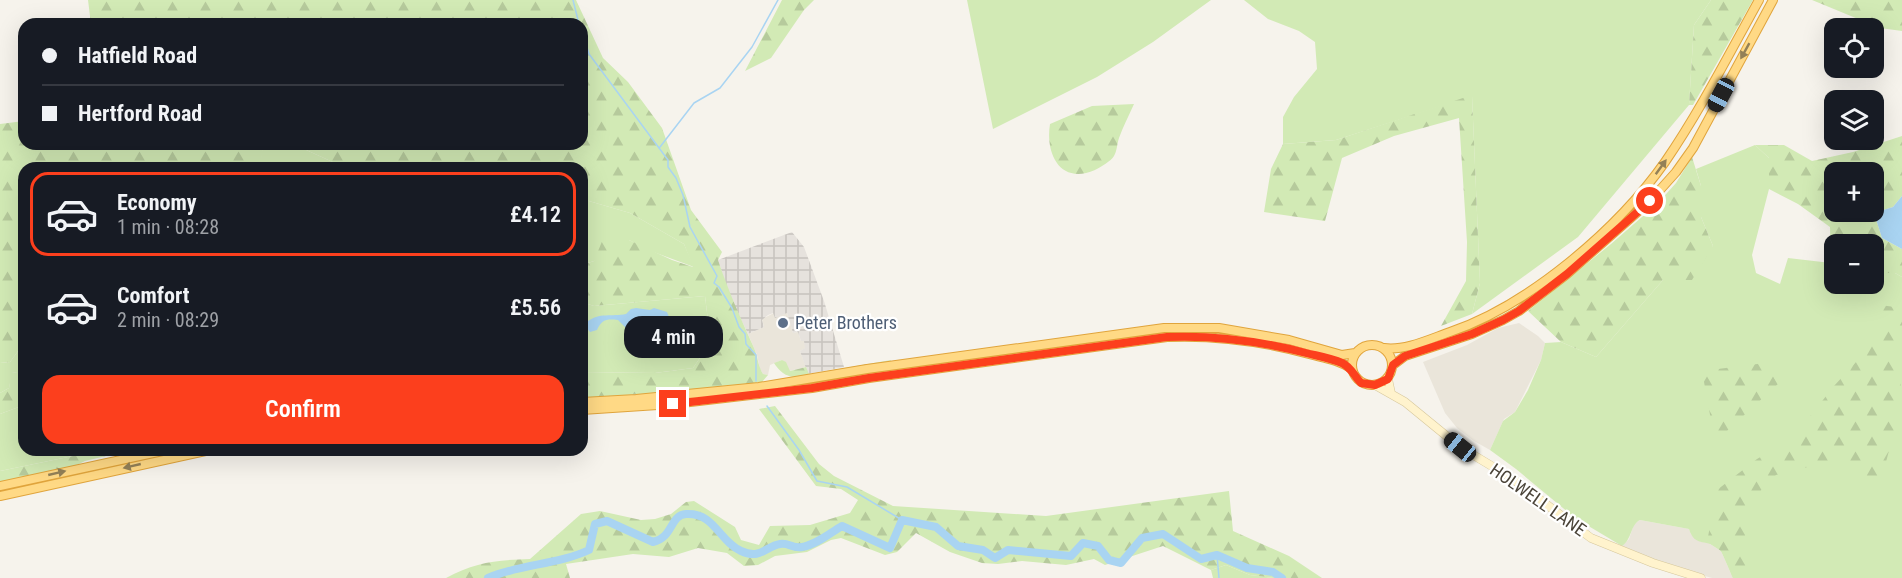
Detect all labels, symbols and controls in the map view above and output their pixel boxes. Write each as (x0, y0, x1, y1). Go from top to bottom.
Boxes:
map controls (1824, 18, 1884, 294)
button: locate (1824, 18, 1884, 78)
text: Hatfield Road (78, 43, 197, 68)
one-way arrow (1740, 43, 1750, 60)
car (1705, 75, 1737, 115)
button: layers (1824, 90, 1884, 150)
text: Hertford Road (78, 101, 202, 126)
one-way arrow (1655, 159, 1667, 175)
button: + (1824, 162, 1884, 222)
icon: car (45, 187, 99, 241)
route start (1636, 187, 1663, 214)
text: Economy (117, 190, 197, 215)
text: £4.12 (510, 202, 561, 227)
text: 1 min · 08:28 (117, 215, 219, 239)
button: − (1824, 234, 1884, 294)
icon: car (45, 280, 99, 334)
text: Comfort (117, 283, 190, 308)
text: £5.56 (510, 295, 561, 320)
text: 2 min · 08:29 (117, 308, 219, 332)
place label: Peter Brothers (795, 312, 897, 333)
marker: Peter Brothers (776, 316, 790, 330)
callout: 4 min (624, 317, 722, 359)
text: 4 min (651, 325, 696, 349)
button: Confirm (42, 375, 564, 444)
route end (659, 390, 686, 417)
car (1440, 429, 1480, 465)
street label: HOLWELL LANE (1486, 459, 1590, 540)
one-way arrow (123, 462, 142, 472)
one-way arrow (48, 468, 67, 477)

